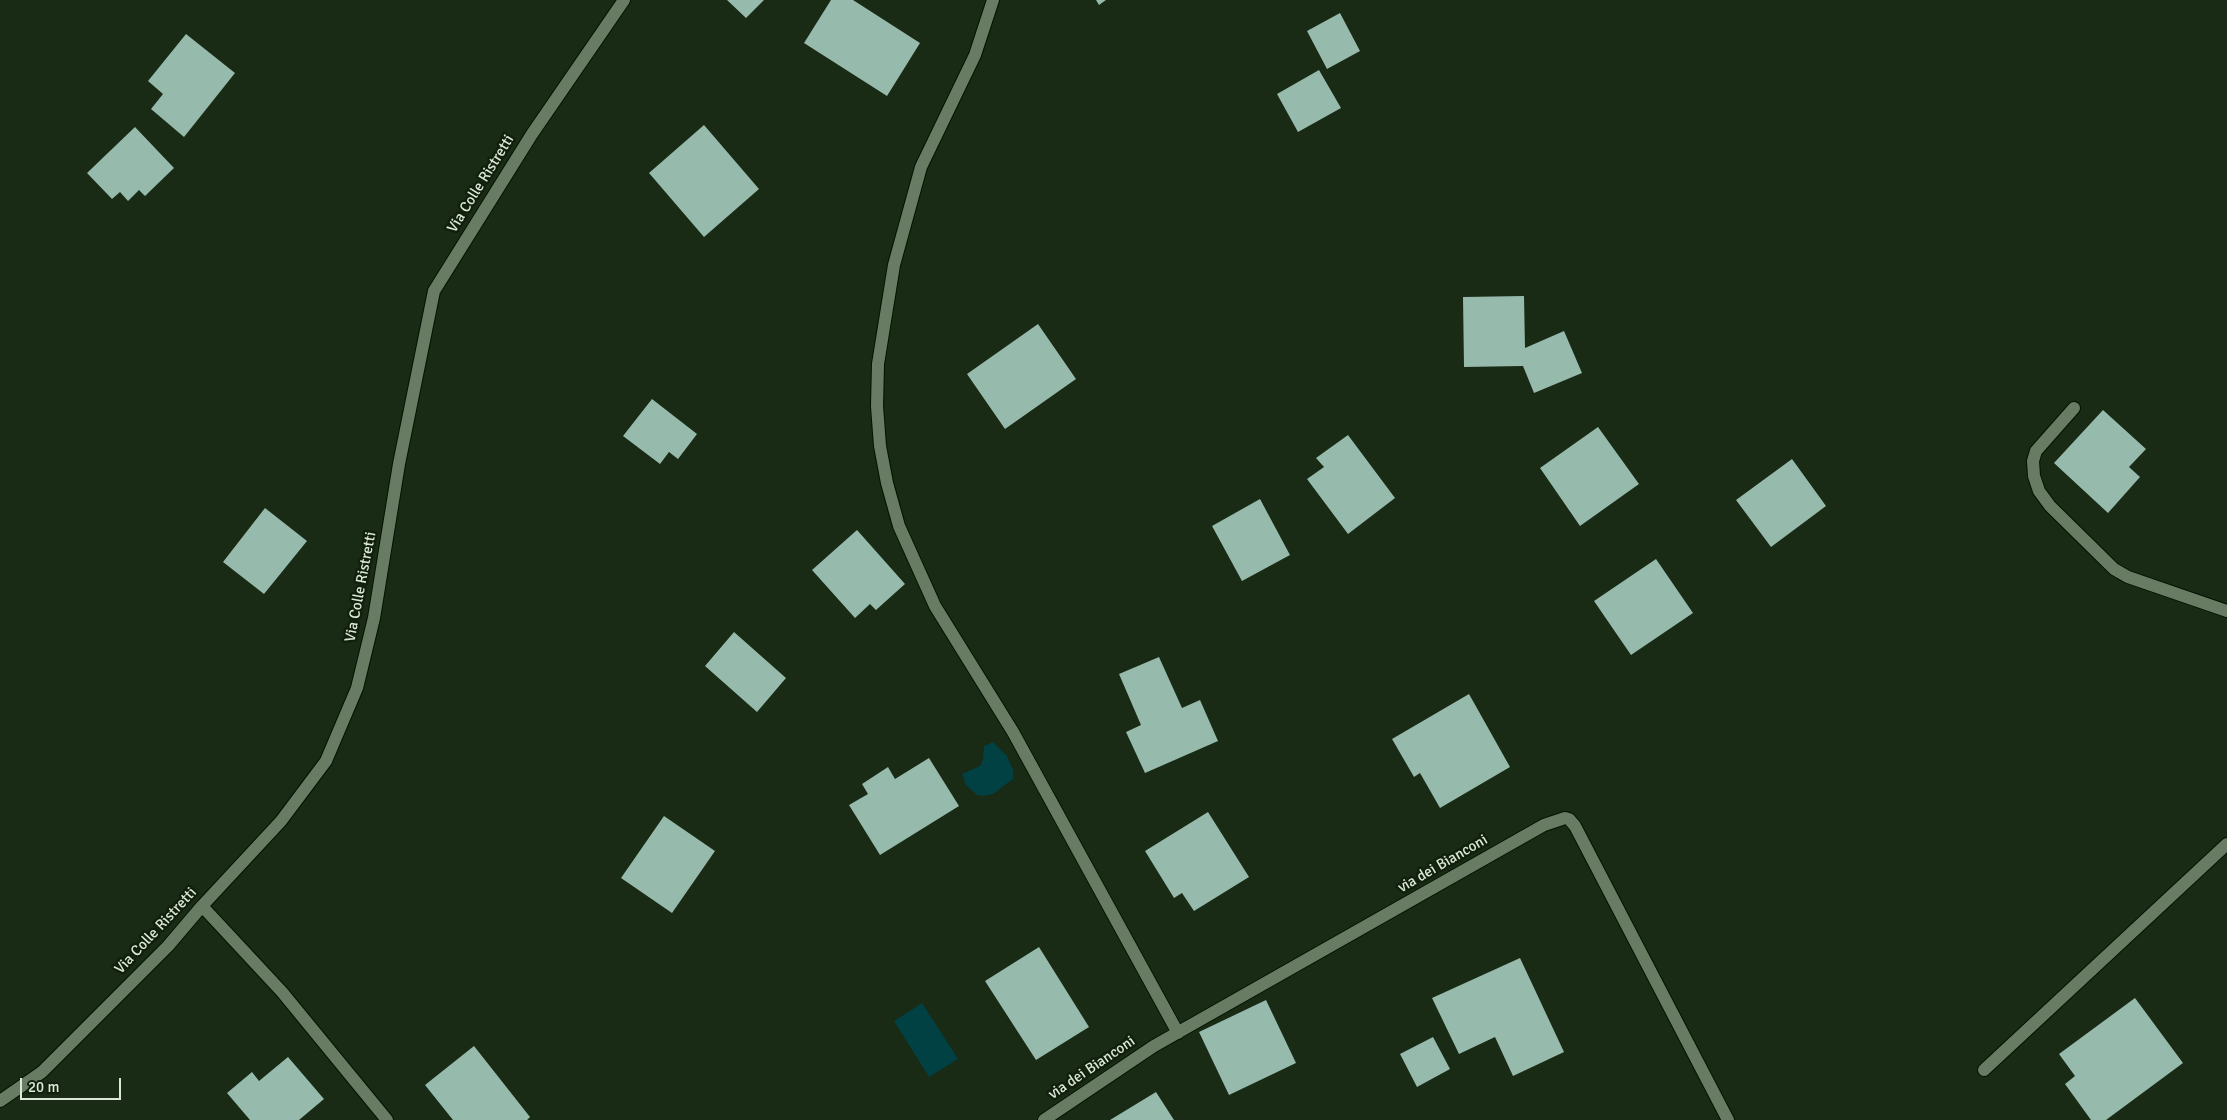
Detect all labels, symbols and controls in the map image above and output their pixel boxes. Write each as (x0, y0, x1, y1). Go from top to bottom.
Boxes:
street label: Via Colle Ristretti (444, 132, 518, 236)
street label: Via Colle Ristretti (341, 530, 381, 644)
street label: via dei Bianconi (1395, 831, 1491, 897)
street label: Via Colle Ristretti (111, 884, 201, 978)
street label: via dei Bianconi (1045, 1032, 1139, 1104)
scale bar (22, 1068, 124, 1100)
text: 20 m (28, 1078, 59, 1096)

